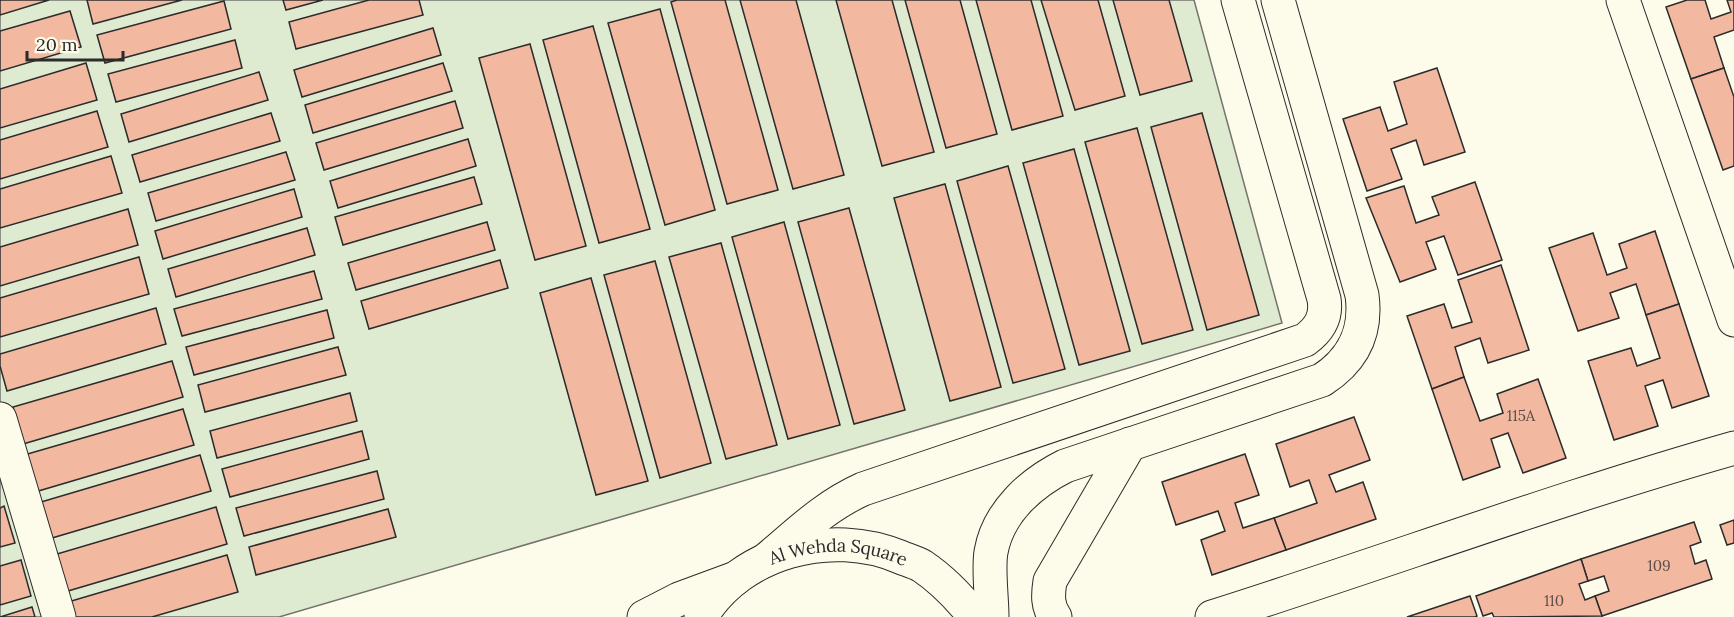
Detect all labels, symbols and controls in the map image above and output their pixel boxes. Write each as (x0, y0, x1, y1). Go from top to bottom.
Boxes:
scale bar (27, 24, 123, 62)
text: 20 m (36, 33, 78, 56)
house number: 115A (1507, 406, 1536, 425)
street label: Al Wehda Square (764, 533, 911, 570)
house number: 109 (1647, 556, 1671, 575)
house number: 110 (1544, 591, 1564, 610)

